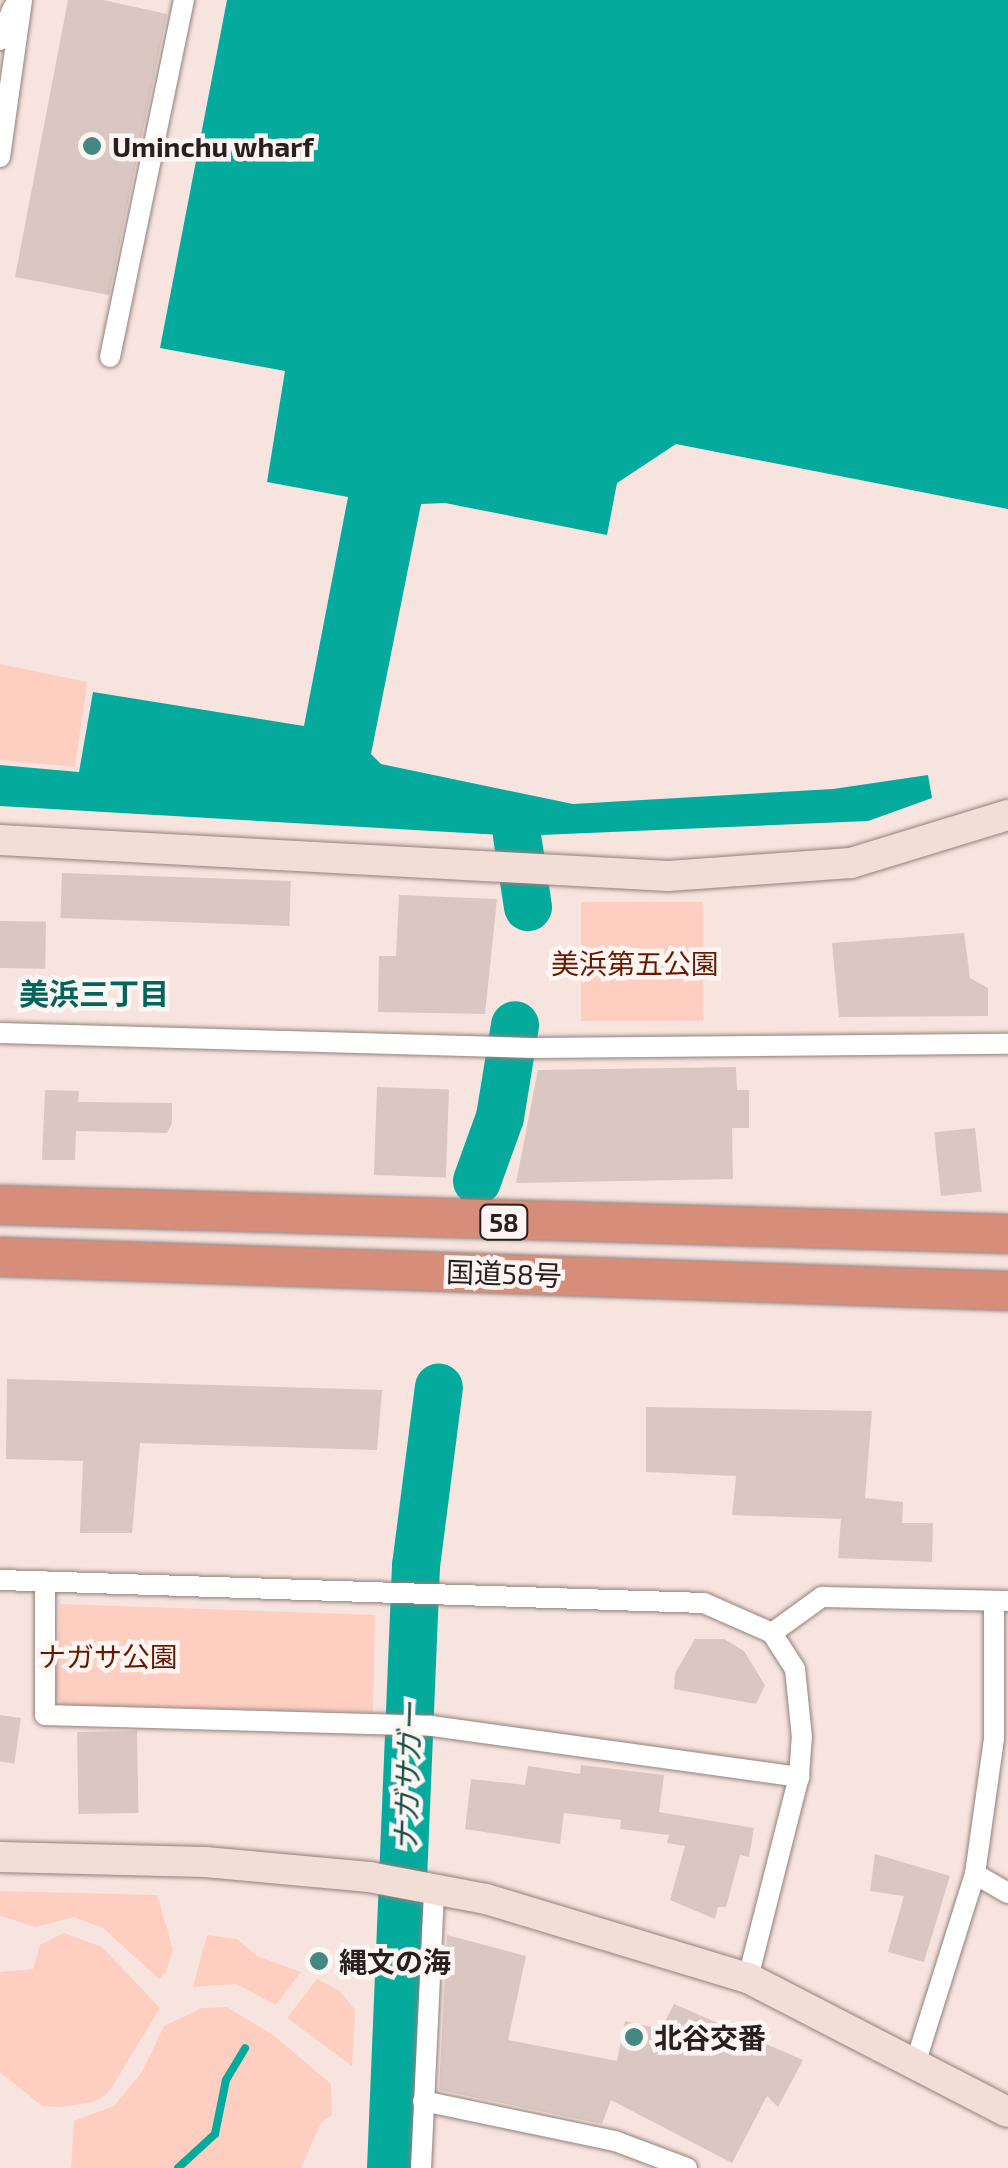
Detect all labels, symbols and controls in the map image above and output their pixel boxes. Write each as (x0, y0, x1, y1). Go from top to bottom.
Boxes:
place label: Uminchu wharf (112, 129, 314, 163)
marker: Uminchu wharf (81, 135, 103, 157)
park label: 美浜第五公園 (551, 946, 719, 980)
district label: 美浜三丁目 (19, 975, 169, 1011)
road number: 58 (479, 1202, 529, 1242)
street label: 国道58号 (445, 1254, 563, 1292)
park label: ナガサ公園 (38, 1639, 178, 1673)
water label: ナガサガー (386, 1701, 428, 1853)
place label: 縄文の海 (339, 1944, 451, 1978)
marker: 縄文の海 (308, 1950, 330, 1972)
place label: 北谷交番 (654, 2020, 766, 2054)
marker: 北谷交番 (623, 2026, 645, 2048)

